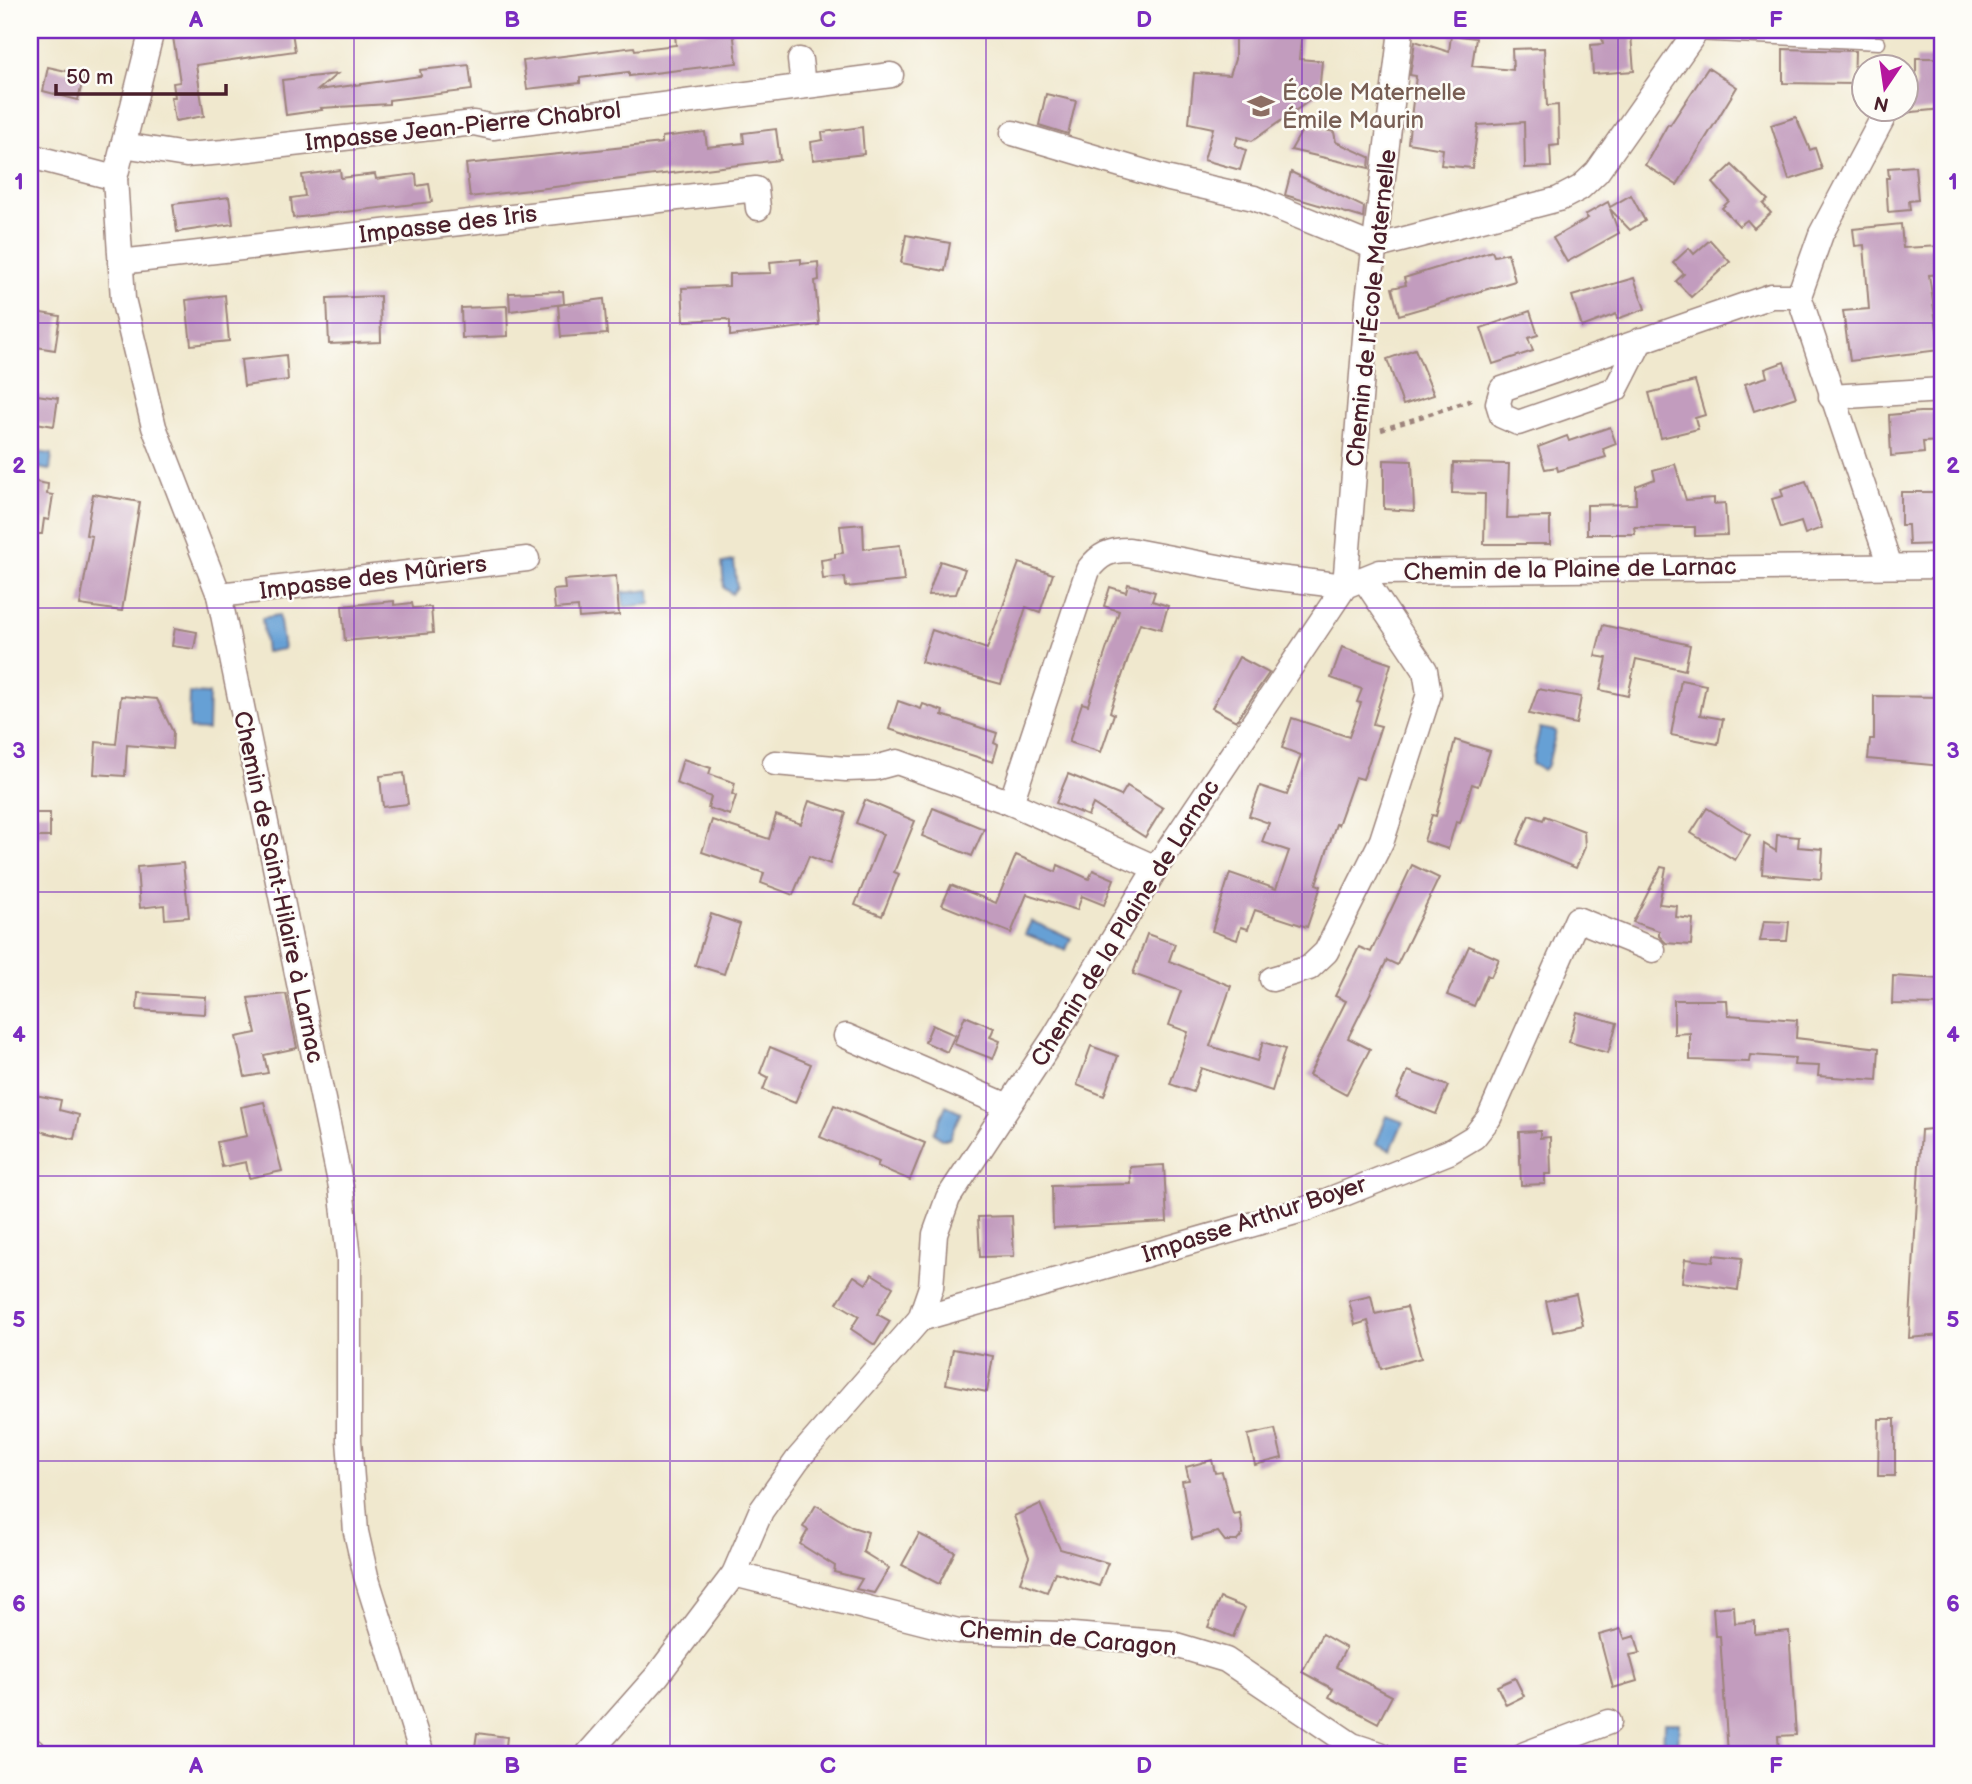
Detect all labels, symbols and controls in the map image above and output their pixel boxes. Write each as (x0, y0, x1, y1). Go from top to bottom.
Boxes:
text: A (188, 6, 204, 34)
text: B (504, 6, 520, 34)
text: C (820, 6, 836, 34)
text: D (1136, 6, 1152, 34)
text: E (1453, 6, 1468, 34)
text: F (1769, 6, 1783, 34)
scale bar (56, 52, 226, 96)
north arrow (1850, 52, 1920, 122)
text: 50 m (66, 65, 113, 90)
place label: École Maternelle Émile Maurin (1282, 77, 1466, 135)
text: N (1872, 90, 1891, 116)
school or university icon: École Maternelle Émile Maurin (1246, 91, 1276, 121)
street label: Impasse Jean-Pierre Chabrol (304, 95, 622, 158)
street label: Chemin de l'École Maternelle (1339, 148, 1403, 468)
text: 1 (14, 168, 24, 196)
text: 1 (1948, 168, 1958, 196)
street label: Impasse des Iris (357, 199, 539, 250)
text: 2 (12, 452, 26, 480)
text: 2 (1946, 452, 1960, 480)
street label: Impasse des Mûriers (258, 549, 489, 606)
street label: Chemin de la Plaine de Larnac (1403, 552, 1737, 587)
street label: Chemin de Saint-Hilaire à Larnac (227, 708, 330, 1066)
text: 3 (12, 737, 26, 765)
text: 3 (1946, 737, 1960, 765)
street label: Chemin de la Plaine de Larnac (1025, 774, 1226, 1072)
text: 4 (12, 1021, 26, 1049)
text: 4 (1946, 1021, 1960, 1049)
street label: Impasse Arthur Boyer (1138, 1169, 1370, 1269)
text: 5 (12, 1306, 26, 1334)
text: 5 (1946, 1306, 1960, 1334)
text: 6 (12, 1590, 26, 1618)
text: 6 (1946, 1590, 1960, 1618)
street label: Chemin de Caragon (958, 1615, 1178, 1662)
text: A (188, 1752, 204, 1780)
text: B (504, 1752, 520, 1780)
text: C (820, 1752, 836, 1780)
text: D (1136, 1752, 1152, 1780)
text: E (1453, 1752, 1468, 1780)
text: F (1769, 1752, 1783, 1780)

